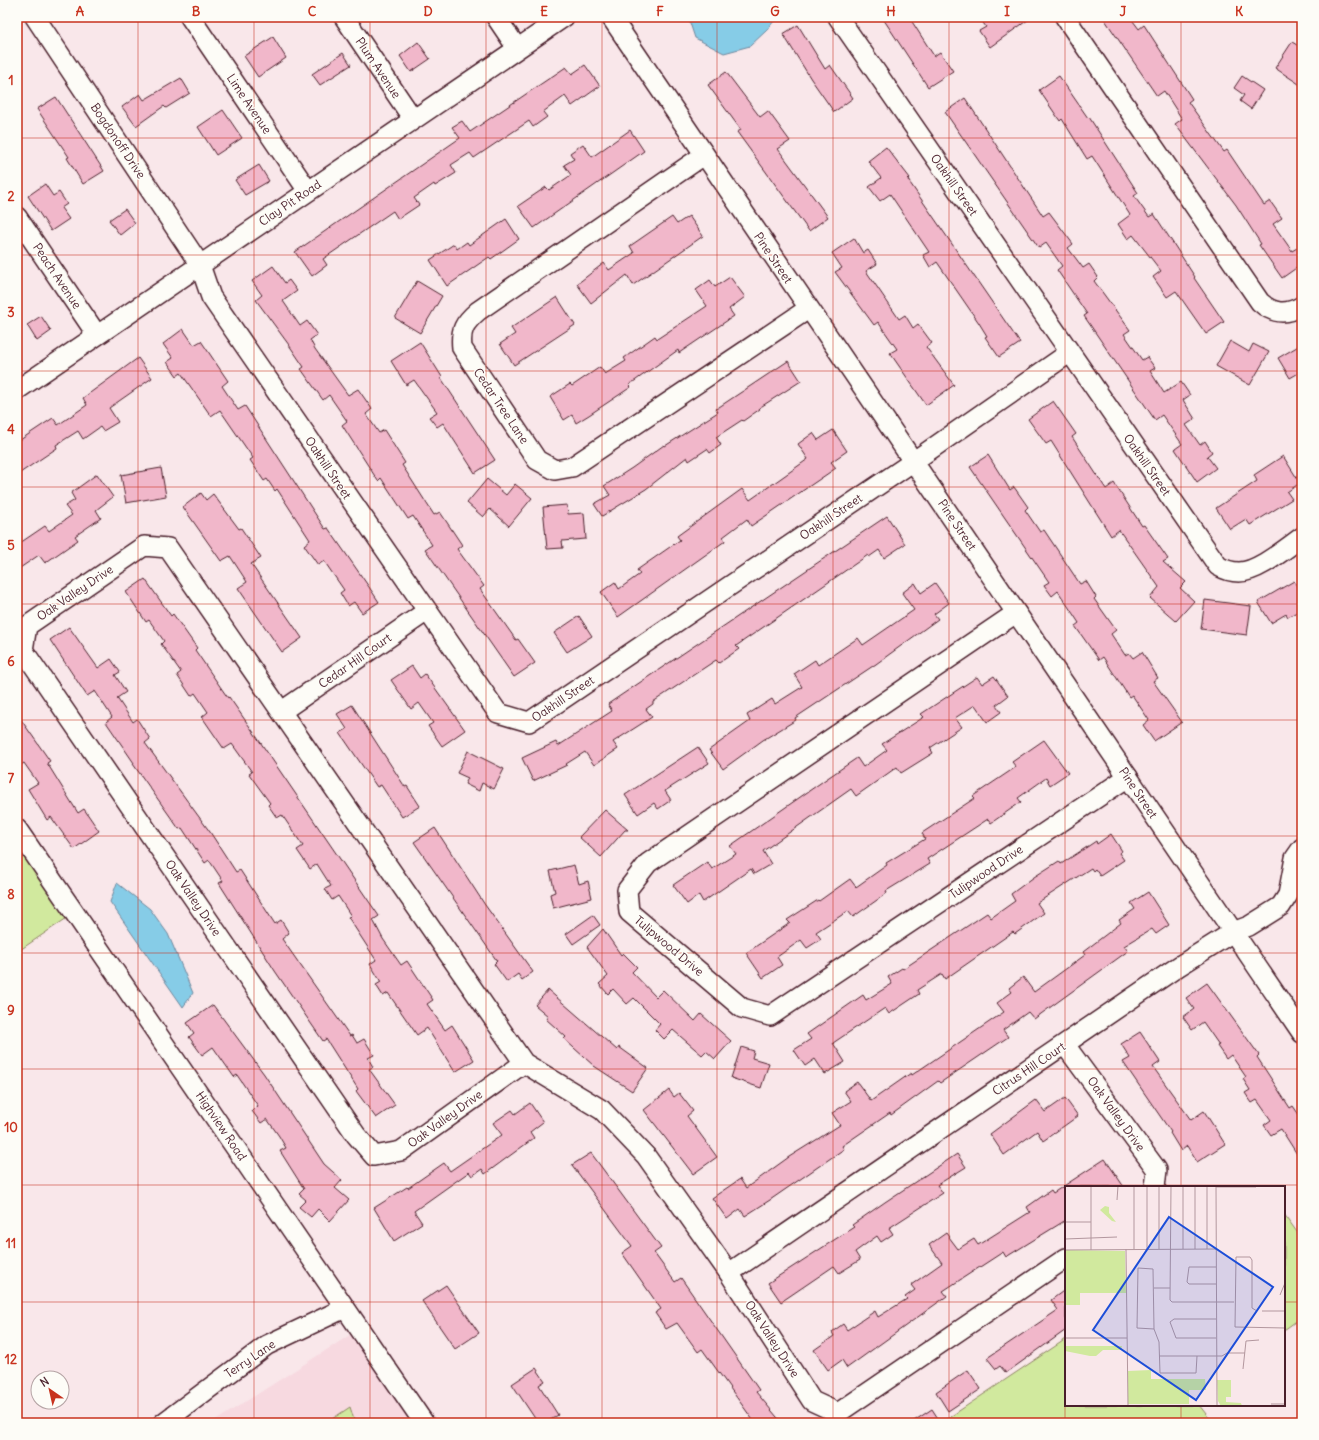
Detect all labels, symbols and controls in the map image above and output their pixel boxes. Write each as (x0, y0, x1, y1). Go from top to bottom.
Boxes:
text: A (76, 3, 85, 20)
text: B (192, 3, 201, 20)
text: C (308, 3, 317, 20)
text: D (423, 3, 433, 20)
text: E (540, 3, 548, 20)
text: F (656, 3, 664, 20)
text: G (770, 3, 780, 20)
text: H (886, 3, 896, 20)
text: I (1004, 3, 1010, 20)
text: J (1120, 3, 1127, 20)
text: K (1235, 3, 1244, 20)
street label: Plum Avenue (352, 34, 404, 101)
street label: Lime Avenue (224, 71, 275, 137)
text: 1 (8, 72, 14, 89)
street label: Bogdonoff Drive (88, 100, 149, 181)
street label: Oakhill Street (928, 151, 981, 219)
street label: Clay Pit Road (256, 176, 324, 229)
text: 2 (7, 188, 15, 205)
street label: Pine Street (751, 229, 796, 286)
street label: Peach Avenue (30, 240, 85, 311)
text: 3 (7, 304, 15, 321)
street label: Cedar Tree Lane (471, 365, 532, 446)
text: 4 (7, 421, 15, 438)
street label: Oakhill Street (1121, 431, 1174, 499)
street label: Oakhill Street (302, 434, 355, 502)
street label: Oakhill Street (797, 490, 865, 543)
street label: Pine Street (935, 496, 980, 553)
text: 5 (7, 537, 15, 554)
street label: Oak Valley Drive (34, 562, 116, 624)
street label: Cedar Hill Court (315, 630, 394, 691)
text: 6 (7, 653, 15, 670)
street label: Oakhill Street (529, 672, 597, 725)
street label: Pine Street (1116, 764, 1161, 821)
text: 7 (8, 770, 15, 787)
street label: Tulipwood Drive (946, 841, 1026, 902)
street label: Oak Valley Drive (162, 857, 224, 939)
text: 8 (7, 886, 15, 903)
street label: Tulipwood Drive (632, 912, 707, 979)
text: 9 (7, 1002, 15, 1019)
street label: Citrus Hill Court (989, 1039, 1068, 1099)
street label: Oak Valley Drive (1084, 1073, 1149, 1154)
street label: Oak Valley Drive (404, 1086, 485, 1151)
street label: Highview Road (193, 1088, 250, 1163)
text: 10 (4, 1119, 18, 1136)
inset map (1065, 1186, 1285, 1406)
text: 11 (6, 1235, 16, 1252)
street label: Oak Valley Drive (742, 1297, 803, 1380)
street label: Terry Lane (221, 1336, 278, 1381)
text: 12 (5, 1351, 17, 1368)
north arrow (30, 1370, 70, 1410)
text: N (37, 1374, 51, 1390)

